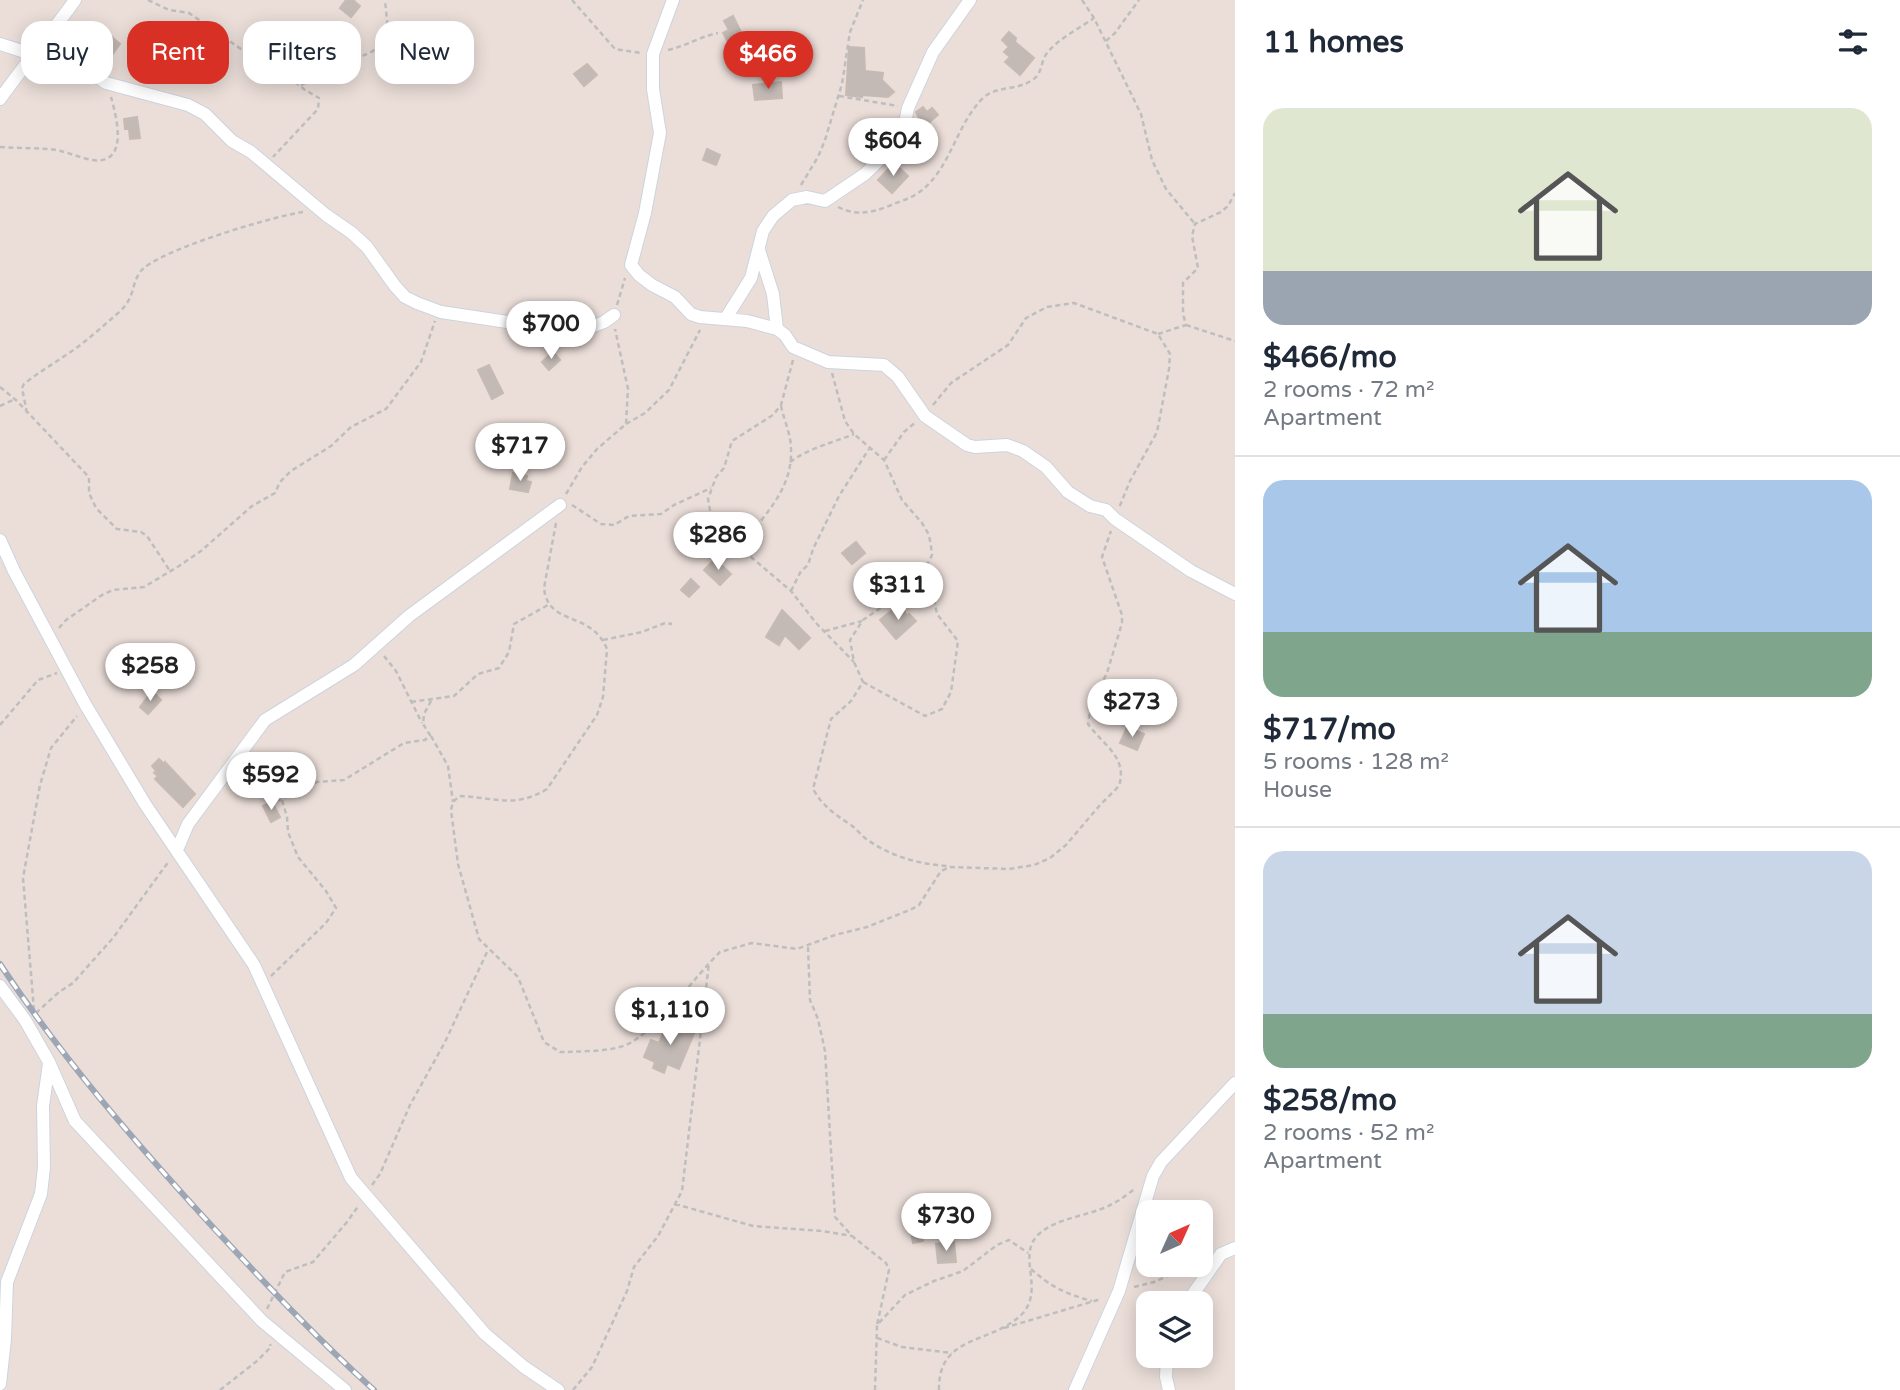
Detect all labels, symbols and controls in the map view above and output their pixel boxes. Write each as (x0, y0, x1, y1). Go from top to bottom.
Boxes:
chip: Buy (21, 21, 113, 84)
chip: Rent (127, 21, 229, 84)
chip: Filters (243, 21, 361, 84)
chip: New (375, 21, 474, 84)
icon: filters (1834, 23, 1872, 61)
text: 11 homes (1263, 24, 1404, 61)
pin: $466 (727, 32, 809, 91)
text: $466 (739, 40, 797, 68)
pin: $604 (852, 118, 934, 178)
text: $604 (864, 127, 922, 155)
icon: home (1505, 153, 1631, 279)
pin: $700 (510, 302, 592, 361)
text: $700 (522, 310, 580, 338)
text: $466/mo (1263, 339, 1397, 376)
text: 2 rooms · 72 m² (1263, 376, 1434, 404)
text: Apartment (1263, 404, 1382, 432)
pin: $717 (479, 424, 561, 483)
text: $717 (491, 432, 549, 460)
pin: $286 (677, 512, 759, 572)
text: $286 (689, 521, 747, 549)
icon: home (1505, 525, 1631, 651)
pin: $311 (857, 562, 939, 622)
text: $311 (869, 571, 927, 599)
pin: $258 (109, 644, 191, 703)
text: $258 (121, 652, 179, 680)
pin: $273 (1091, 680, 1173, 739)
text: $273 (1103, 688, 1161, 716)
text: $717/mo (1263, 711, 1396, 748)
text: 5 rooms · 128 m² (1263, 748, 1449, 776)
pin: $592 (230, 752, 312, 812)
text: $592 (242, 761, 300, 789)
text: House (1263, 776, 1332, 804)
icon: home (1505, 896, 1631, 1022)
pin: $1,110 (613, 988, 727, 1047)
text: $1,110 (631, 996, 709, 1024)
text: $258/mo (1263, 1082, 1397, 1119)
text: 2 rooms · 52 m² (1263, 1119, 1434, 1147)
text: Apartment (1263, 1147, 1382, 1175)
pin: $730 (905, 1194, 987, 1253)
north arrow (1136, 1200, 1213, 1278)
map controls (1136, 1200, 1213, 1368)
text: $730 (917, 1202, 975, 1230)
button: layers (1136, 1291, 1213, 1368)

